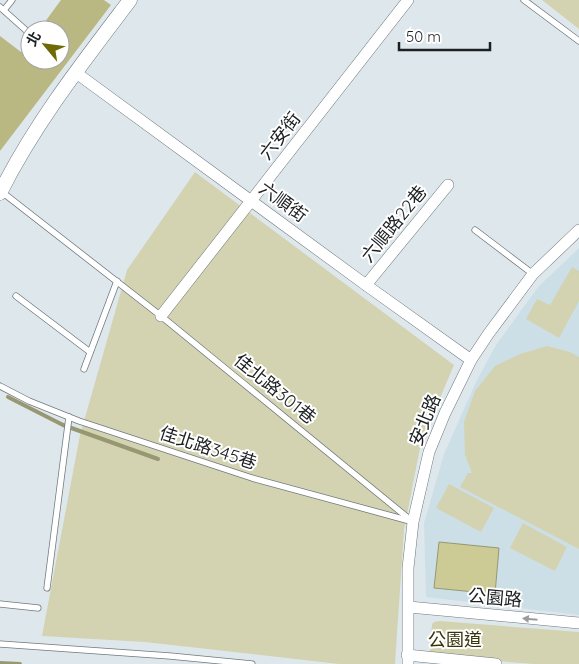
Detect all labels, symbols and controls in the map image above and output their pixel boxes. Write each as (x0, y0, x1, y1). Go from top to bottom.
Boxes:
north arrow (20, 20, 70, 70)
scale bar (399, 20, 490, 52)
text: 50 m (406, 27, 441, 46)
text: 北 (22, 28, 45, 49)
street label: 六安街 (254, 107, 305, 164)
street label: 六順街 (255, 176, 312, 227)
street label: 六順路22巷 (356, 181, 431, 267)
street label: 佳北路301巷 (230, 349, 321, 429)
street label: 安北路 (404, 390, 445, 449)
street label: 佳北路345巷 (157, 421, 260, 474)
street label: 公園路 (467, 584, 523, 611)
one-way arrow (522, 615, 538, 623)
park label: 公園道 (428, 628, 482, 651)

